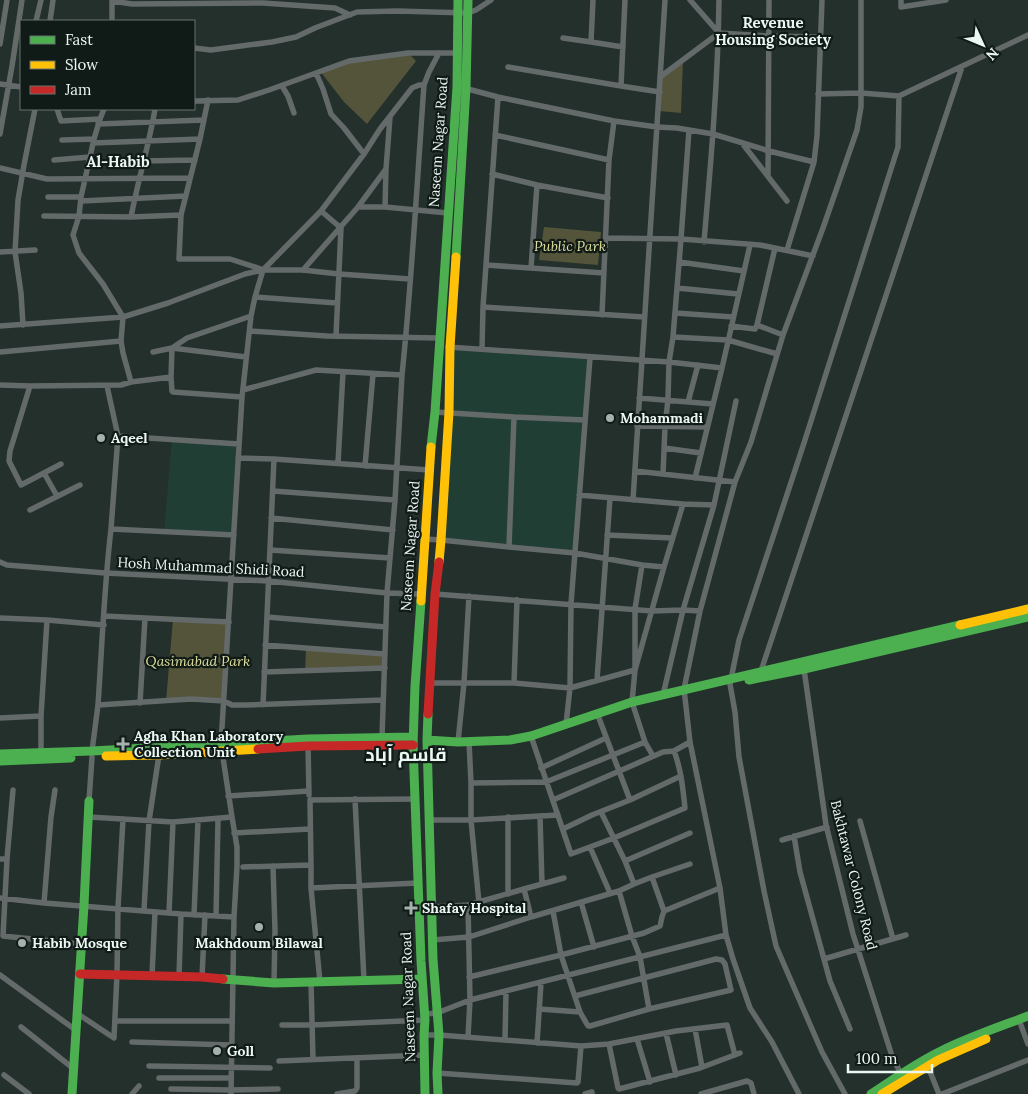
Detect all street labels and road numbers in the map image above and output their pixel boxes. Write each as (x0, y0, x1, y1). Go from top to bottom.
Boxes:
street label: Naseem Nagar Road (424, 76, 452, 208)
street label: Naseem Nagar Road (396, 480, 424, 612)
street label: Hosh Muhammad Shidi Road (117, 553, 305, 581)
street label: Bakhtawar Colony Road (827, 798, 881, 952)
street label: Naseem Nagar Road (397, 931, 419, 1063)

